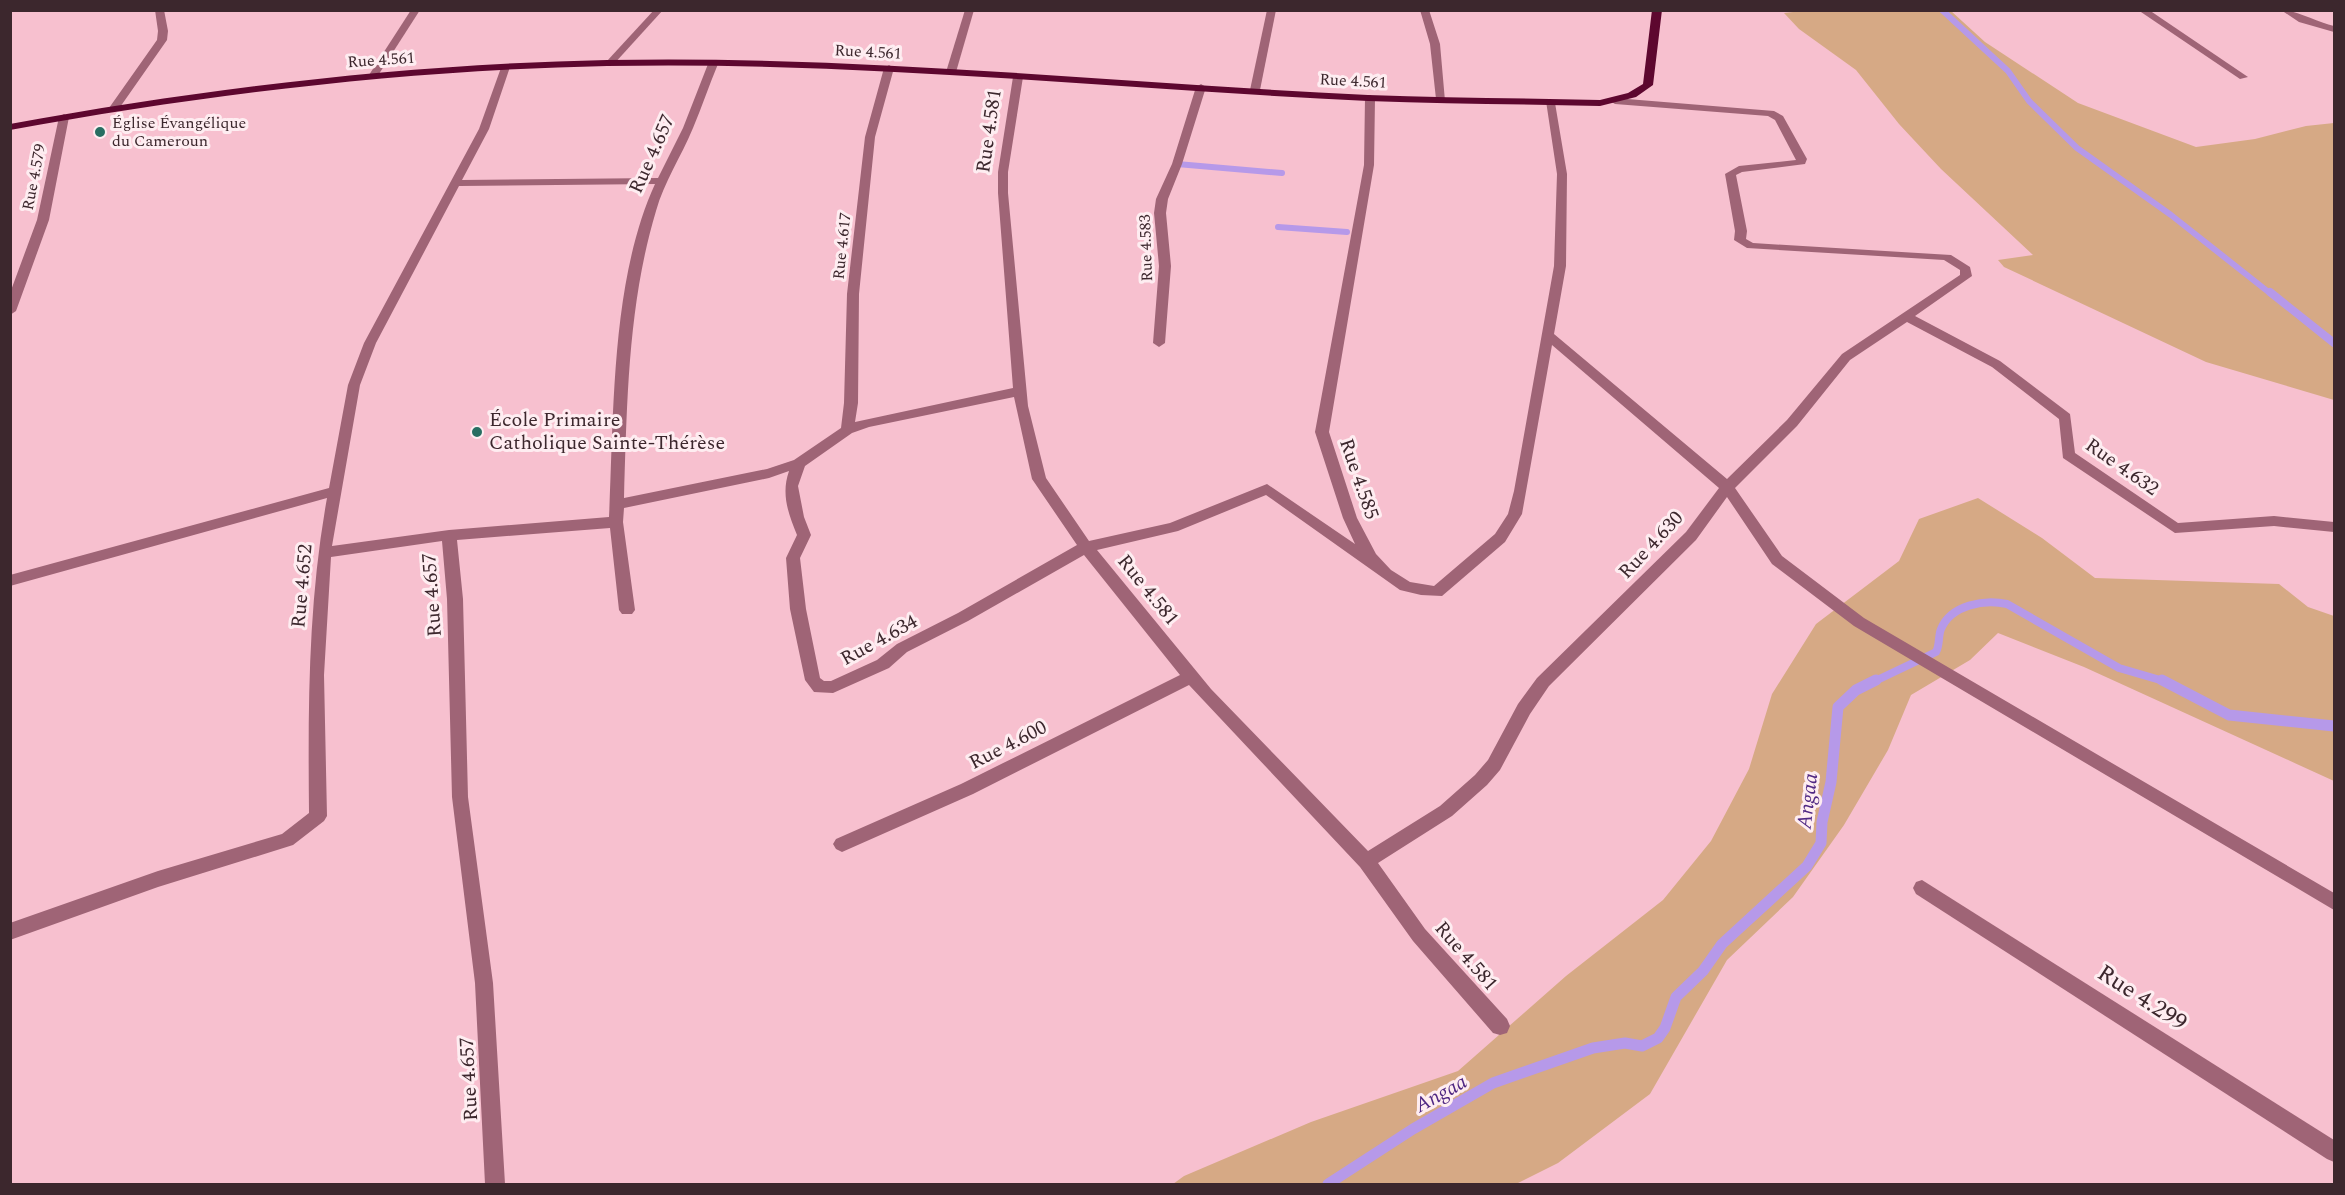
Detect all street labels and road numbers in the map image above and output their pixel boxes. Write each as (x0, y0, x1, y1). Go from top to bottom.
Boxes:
street label: Rue 4.561 (834, 38, 902, 66)
street label: Rue 4.561 (347, 46, 415, 74)
street label: Rue 4.561 (1319, 67, 1387, 95)
street label: Rue 4.581 (968, 87, 1010, 175)
street label: Rue 4.657 (621, 109, 683, 199)
street label: Rue 4.579 (16, 142, 52, 212)
street label: Rue 4.617 (827, 211, 857, 281)
street label: Rue 4.583 (1133, 214, 1159, 282)
street label: Rue 4.632 (2079, 431, 2165, 503)
street label: Rue 4.585 (1331, 434, 1387, 524)
street label: Rue 4.630 (1611, 504, 1691, 586)
street label: Rue 4.652 (283, 543, 321, 629)
street label: Rue 4.581 (1110, 548, 1186, 632)
street label: Rue 4.657 (414, 552, 450, 638)
street label: Rue 4.634 (835, 606, 923, 674)
street label: Rue 4.600 (964, 713, 1052, 777)
street label: Rue 4.581 (1427, 914, 1505, 998)
street label: Rue 4.299 (2090, 955, 2194, 1041)
street label: Rue 4.657 (452, 1036, 486, 1122)

